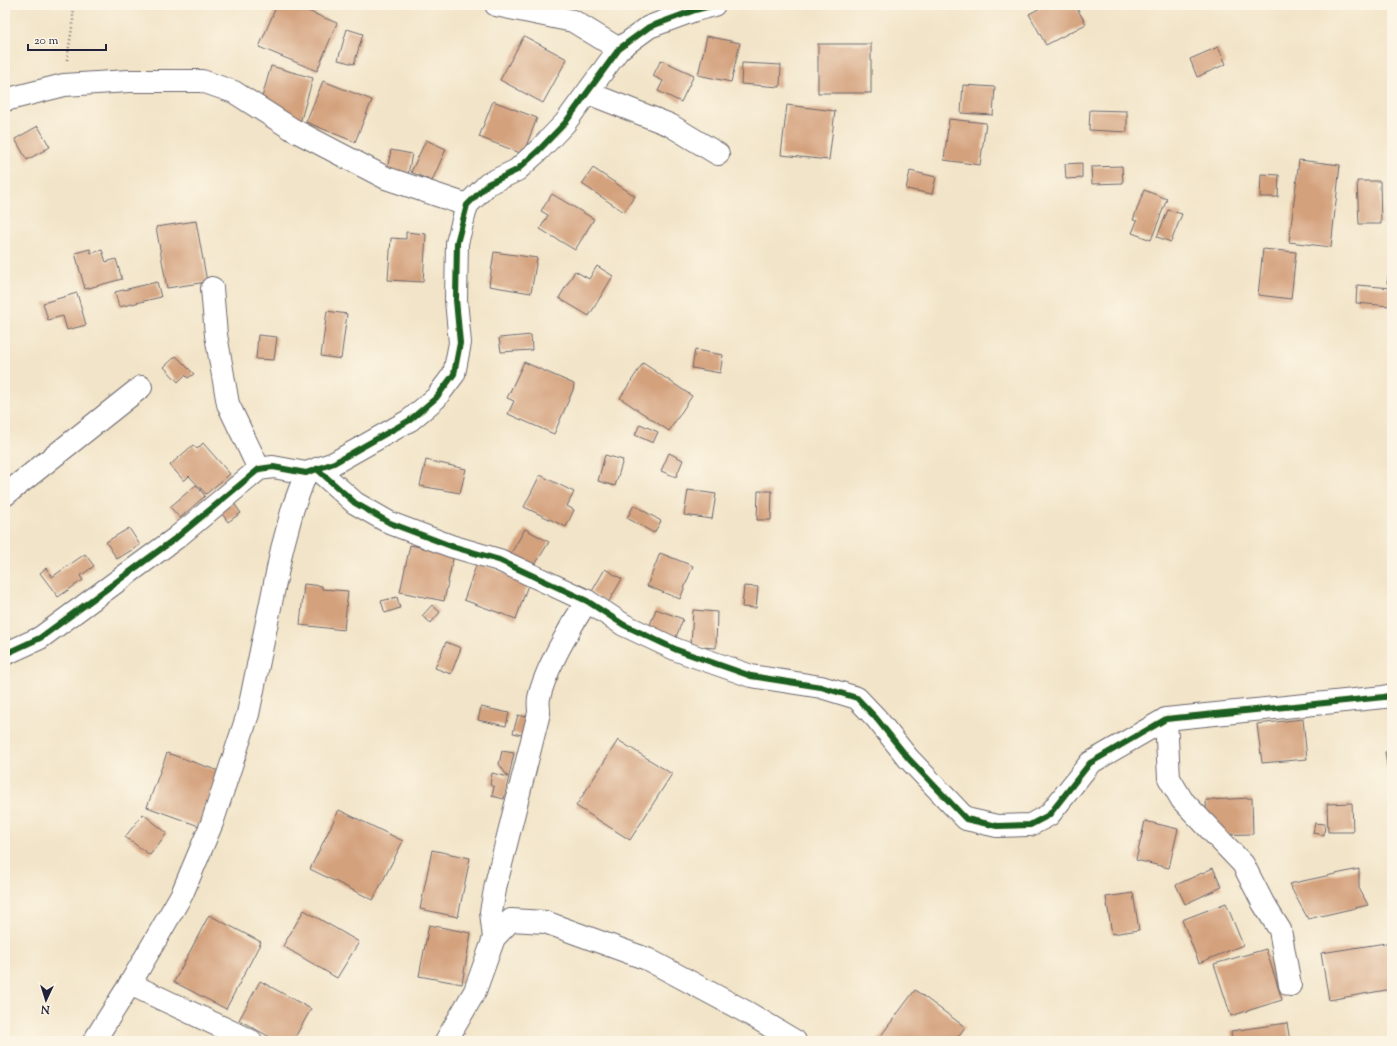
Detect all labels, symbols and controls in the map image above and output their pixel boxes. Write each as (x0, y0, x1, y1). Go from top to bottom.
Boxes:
scale bar (28, 26, 106, 52)
text: 20 m (34, 32, 59, 50)
north arrow (26, 980, 66, 1020)
text: N (40, 1001, 51, 1017)

